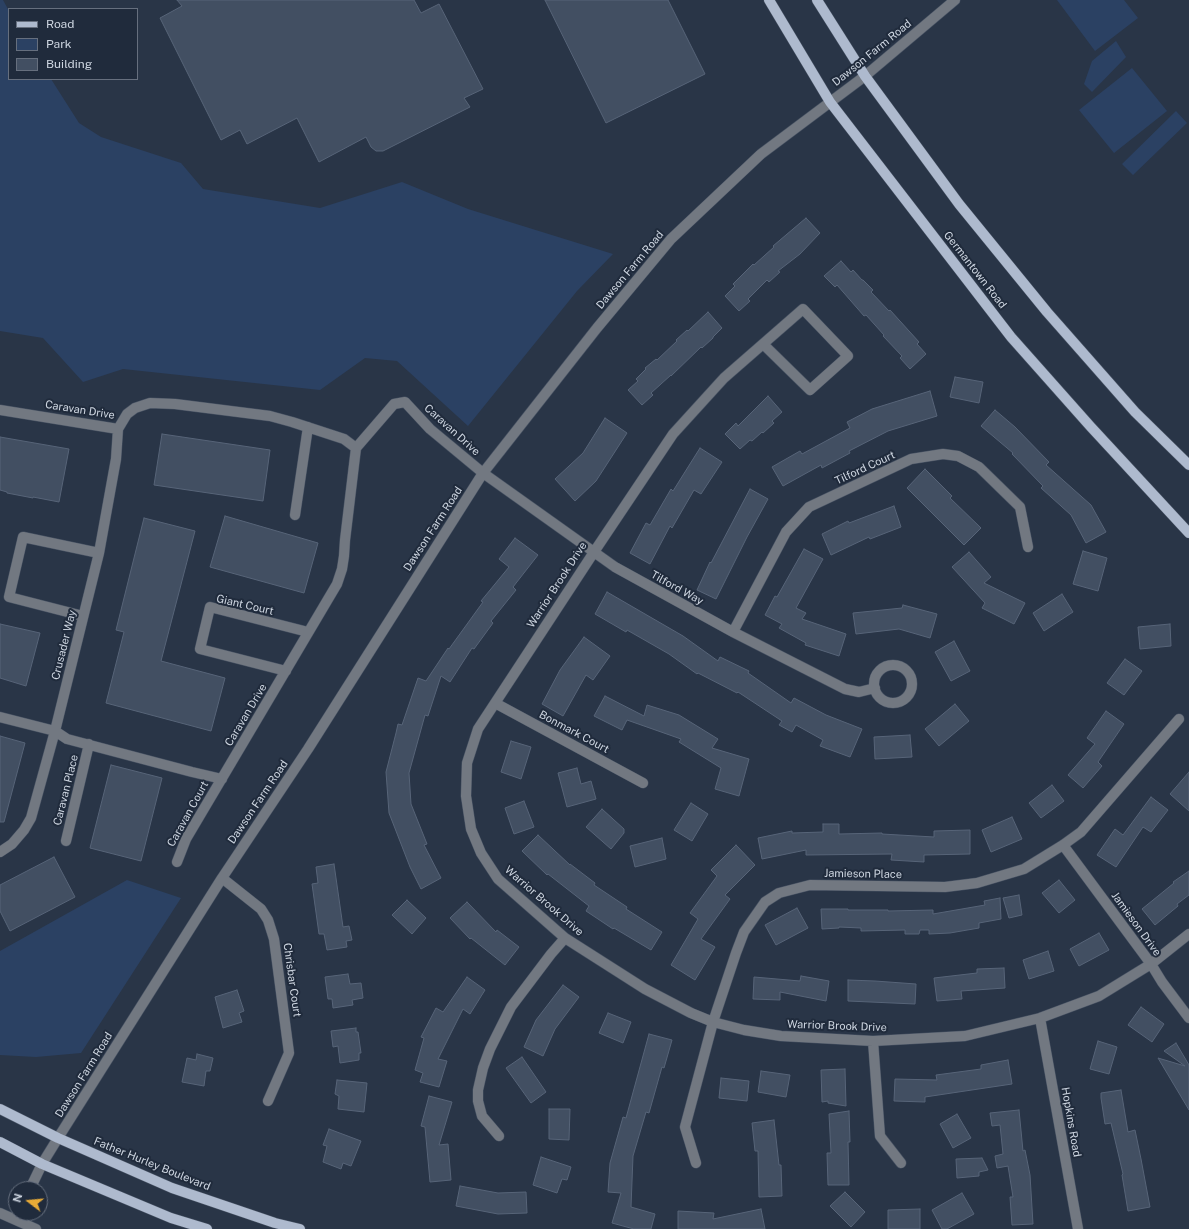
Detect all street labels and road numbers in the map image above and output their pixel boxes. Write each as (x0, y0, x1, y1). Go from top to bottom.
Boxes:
street label: Dawson Farm Road (830, 17, 914, 89)
street label: Dawson Farm Road (593, 228, 667, 312)
street label: Germantown Road (941, 229, 1009, 311)
street label: Caravan Drive (44, 398, 116, 422)
street label: Caravan Drive (421, 402, 483, 458)
street label: Tilford Court (833, 448, 897, 488)
street label: Dawson Farm Road (401, 484, 465, 574)
street label: Warrior Brook Drive (524, 540, 590, 630)
street label: Tilford Way (648, 568, 706, 608)
street label: Giant Court (215, 592, 275, 618)
street label: Crusader Way (49, 609, 79, 681)
street label: Caravan Drive (222, 681, 270, 749)
street label: Bonmark Court (537, 708, 611, 756)
street label: Caravan Place (51, 753, 81, 827)
street label: Dawson Farm Road (225, 758, 291, 846)
street label: Caravan Court (165, 779, 211, 849)
street label: Warrior Brook Drive (502, 863, 586, 939)
street label: Jamieson Place (824, 867, 902, 881)
street label: Jamieson Drive (1108, 889, 1164, 959)
street label: Chrisbar Court (280, 942, 304, 1018)
street label: Warrior Brook Drive (787, 1018, 887, 1034)
street label: Dawson Farm Road (52, 1030, 116, 1120)
street label: Hopkins Road (1058, 1086, 1084, 1158)
street label: Father Hurley Boulevard (92, 1135, 212, 1193)

